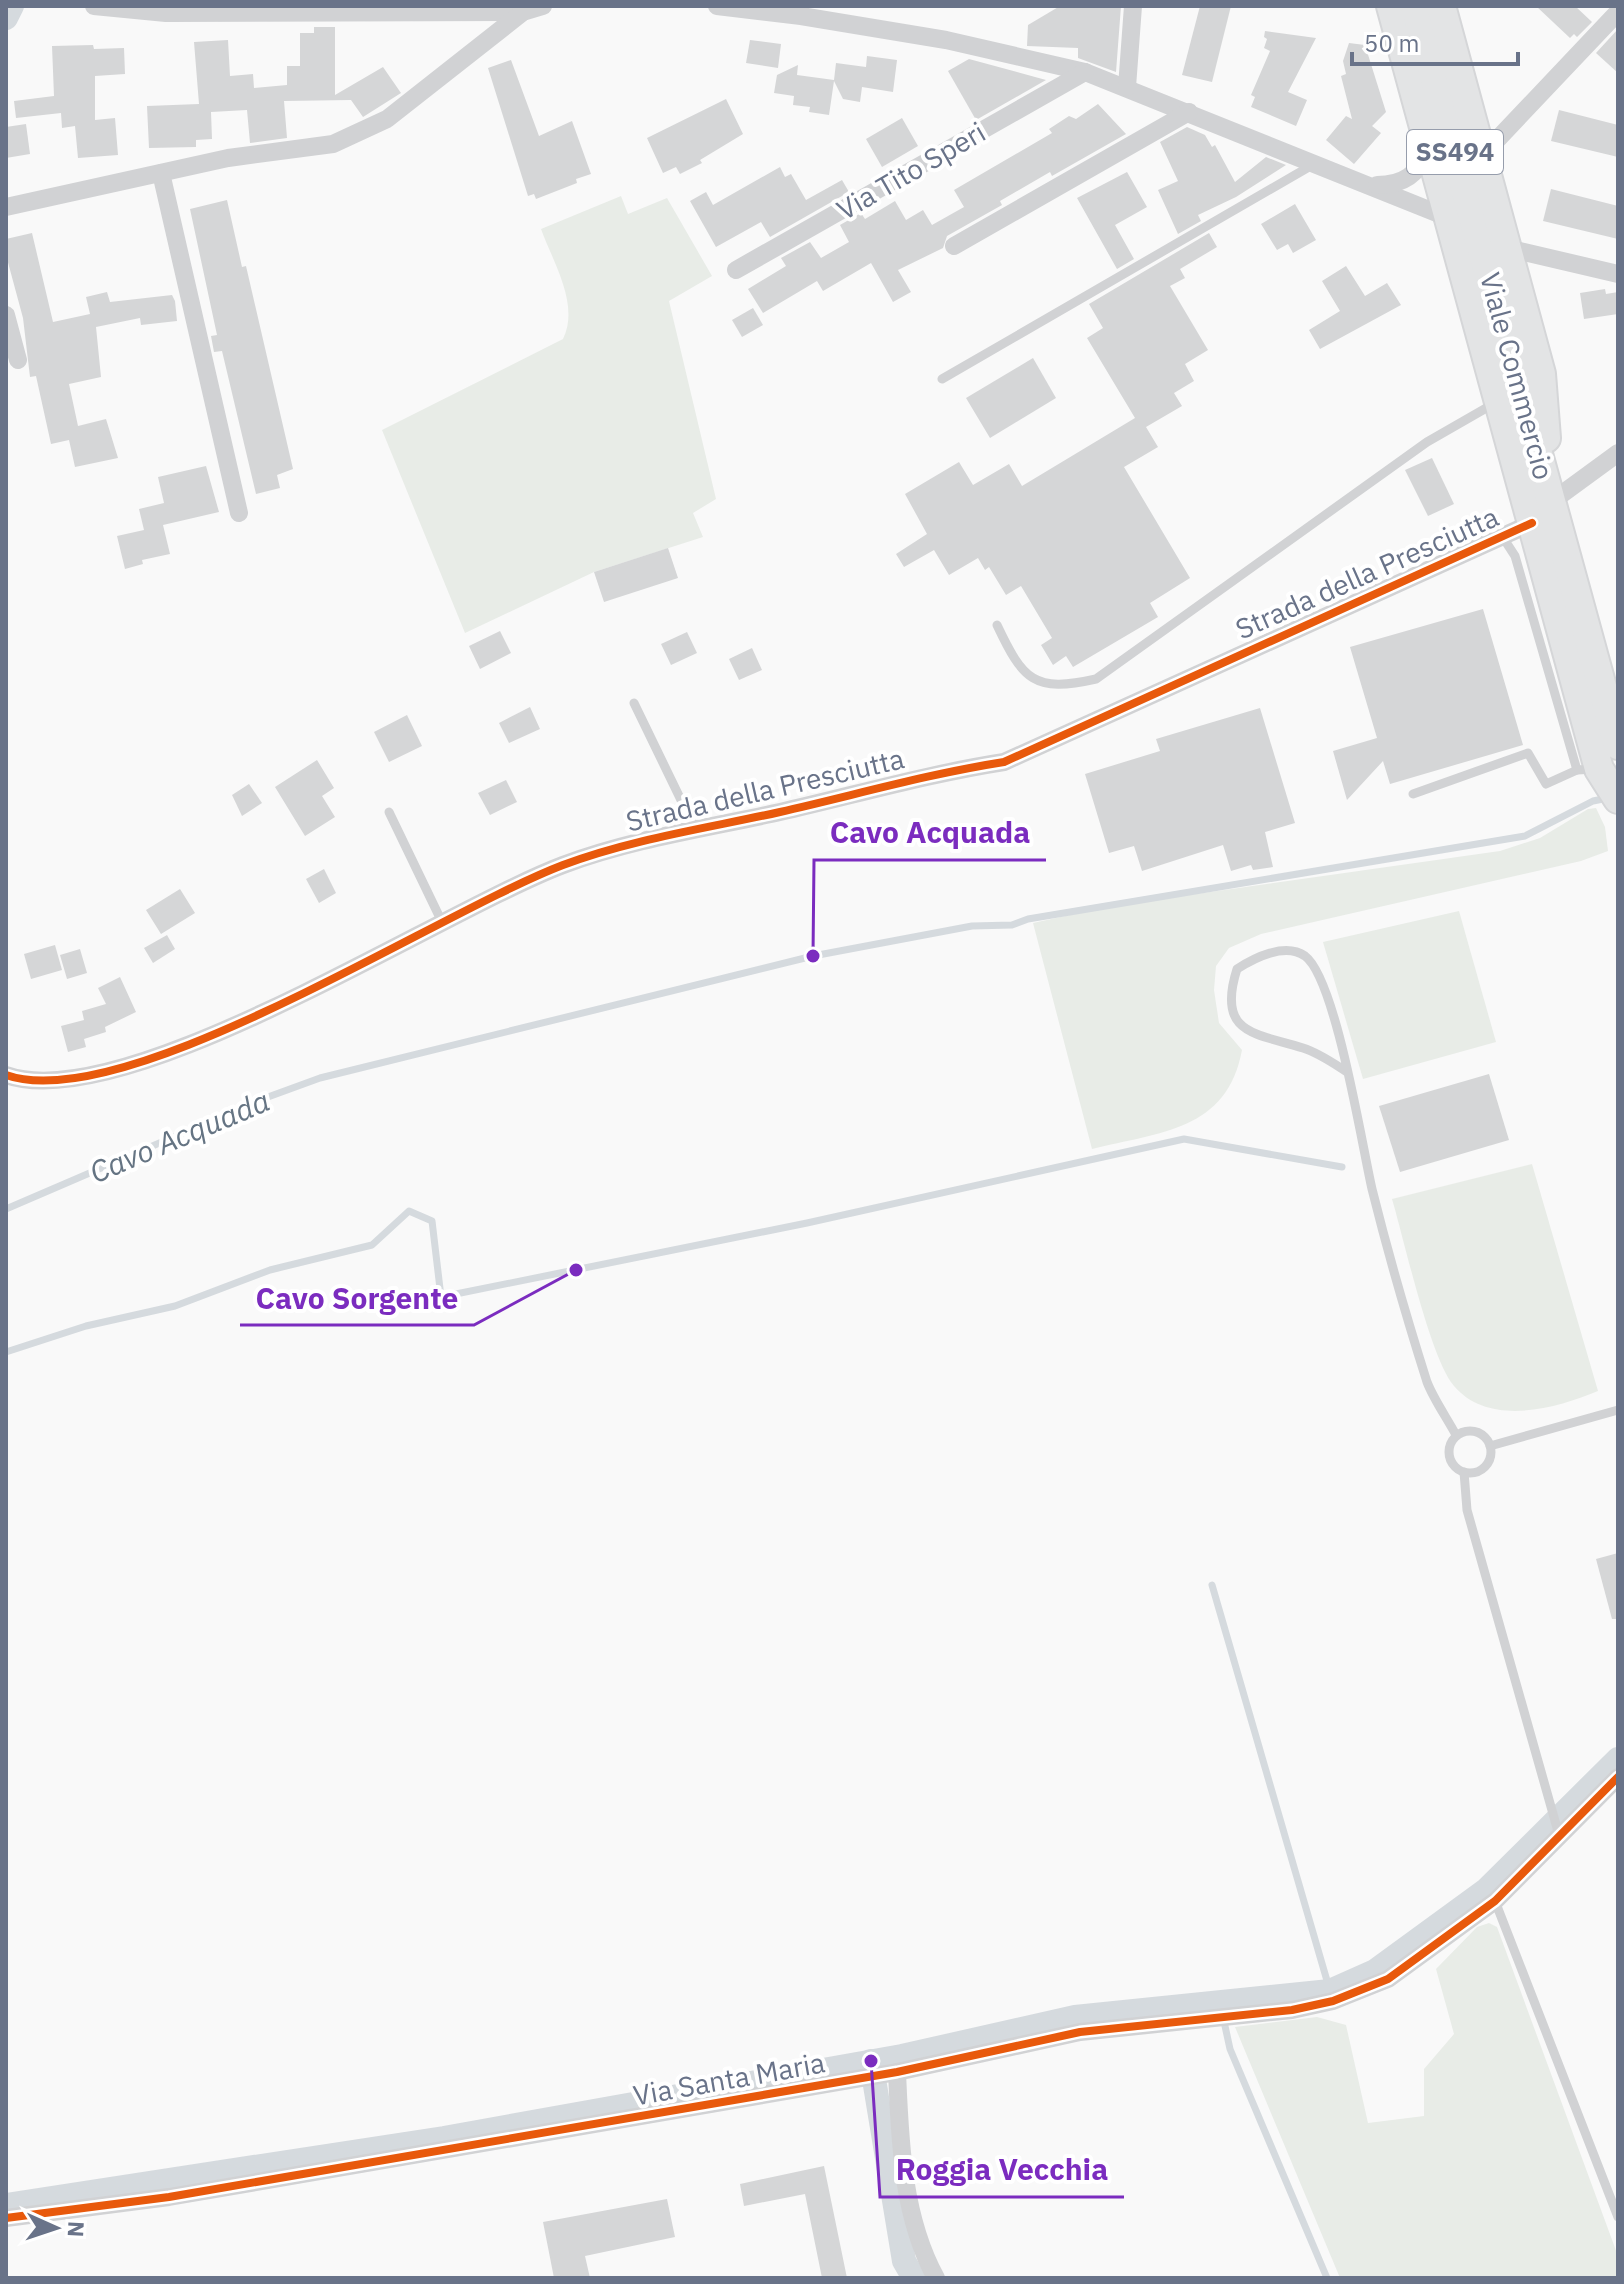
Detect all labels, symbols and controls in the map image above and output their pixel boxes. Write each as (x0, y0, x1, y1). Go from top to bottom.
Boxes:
scale bar (1352, 16, 1518, 66)
text: 50 m (1364, 27, 1419, 59)
street label: Via Tito Speri (830, 113, 992, 228)
road number: SS494 (1407, 130, 1503, 174)
street label: Viale Commercio (1472, 268, 1563, 483)
street label: Strada della Presciutta (1229, 498, 1504, 647)
street label: Strada della Presciutta (622, 739, 908, 840)
callout: Cavo Acquada (814, 806, 1046, 860)
text: Cavo Acquada (830, 812, 1030, 851)
water label: Cavo Acquada (83, 1080, 275, 1191)
callout: Cavo Sorgente (240, 1271, 474, 1325)
text: Cavo Sorgente (256, 1278, 458, 1317)
street label: Via Santa Maria (630, 2043, 828, 2114)
callout: Roggia Vecchia (880, 2143, 1124, 2197)
text: Roggia Vecchia (896, 2149, 1108, 2188)
north arrow (16, 2188, 96, 2268)
text: N (62, 2220, 91, 2238)

